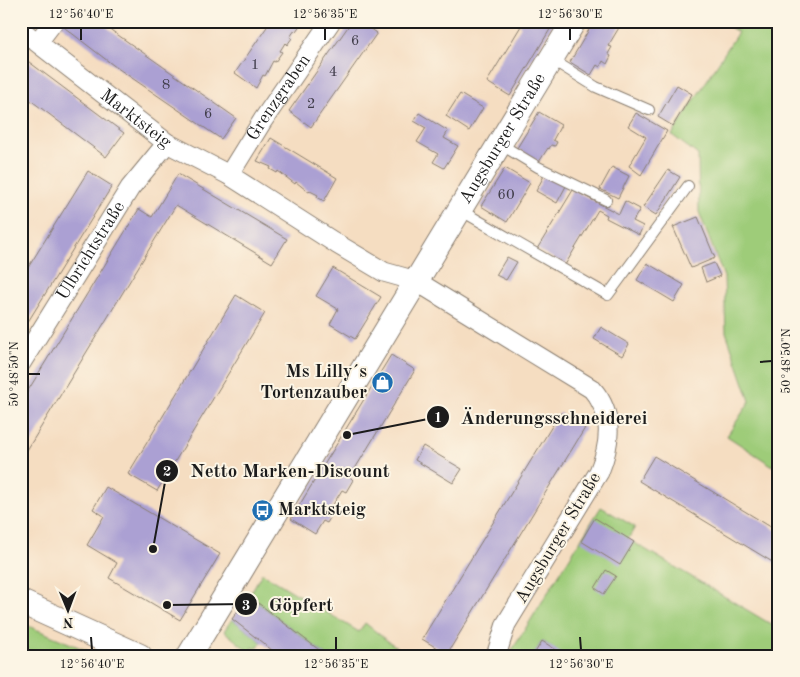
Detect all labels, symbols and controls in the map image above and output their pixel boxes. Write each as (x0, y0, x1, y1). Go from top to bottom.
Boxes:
text: 12°56'40"E (49, 8, 113, 21)
text: 12°56'35"E (293, 8, 357, 21)
text: 12°56'30"E (538, 8, 602, 21)
house number: 6 (351, 34, 359, 49)
street label: Grenzgraben (244, 51, 314, 144)
house number: 1 (251, 58, 259, 73)
house number: 4 (329, 65, 337, 80)
street label: Augsburger Straße (456, 70, 549, 207)
house number: 8 (162, 78, 170, 93)
street label: Marktsteig (97, 86, 175, 152)
house number: 2 (307, 97, 315, 112)
house number: 6 (204, 107, 212, 122)
house number: 60 (497, 188, 515, 203)
street label: Ulbrichtstraße (53, 198, 128, 303)
text: 50°48'50"N (780, 328, 793, 394)
text: 50°48'50"N (8, 341, 21, 407)
place label: Ms Lilly´s Tortenzauber (260, 363, 367, 402)
shop icon: Ms Lilly´s Tortenzauber (371, 370, 395, 394)
callout: Änderungsschneiderei (425, 400, 657, 434)
text: Änderungsschneiderei (461, 407, 648, 429)
text: 1 (434, 411, 442, 426)
callout: Netto Marken-Discount (155, 454, 399, 488)
text: Netto Marken-Discount (190, 463, 390, 482)
text: 2 (163, 465, 171, 480)
street label: Augsburger Straße (512, 469, 604, 607)
bus stop icon: Marktsteig (250, 498, 274, 522)
place label: Marktsteig (278, 501, 366, 519)
north arrow (42, 584, 92, 634)
callout: Göpfert (233, 587, 343, 621)
text: Göpfert (269, 597, 333, 616)
text: 3 (242, 599, 250, 614)
text: N (62, 615, 74, 629)
text: 12°56'40"E (60, 658, 124, 671)
text: 12°56'35"E (304, 658, 368, 671)
text: 12°56'30"E (549, 658, 613, 671)

